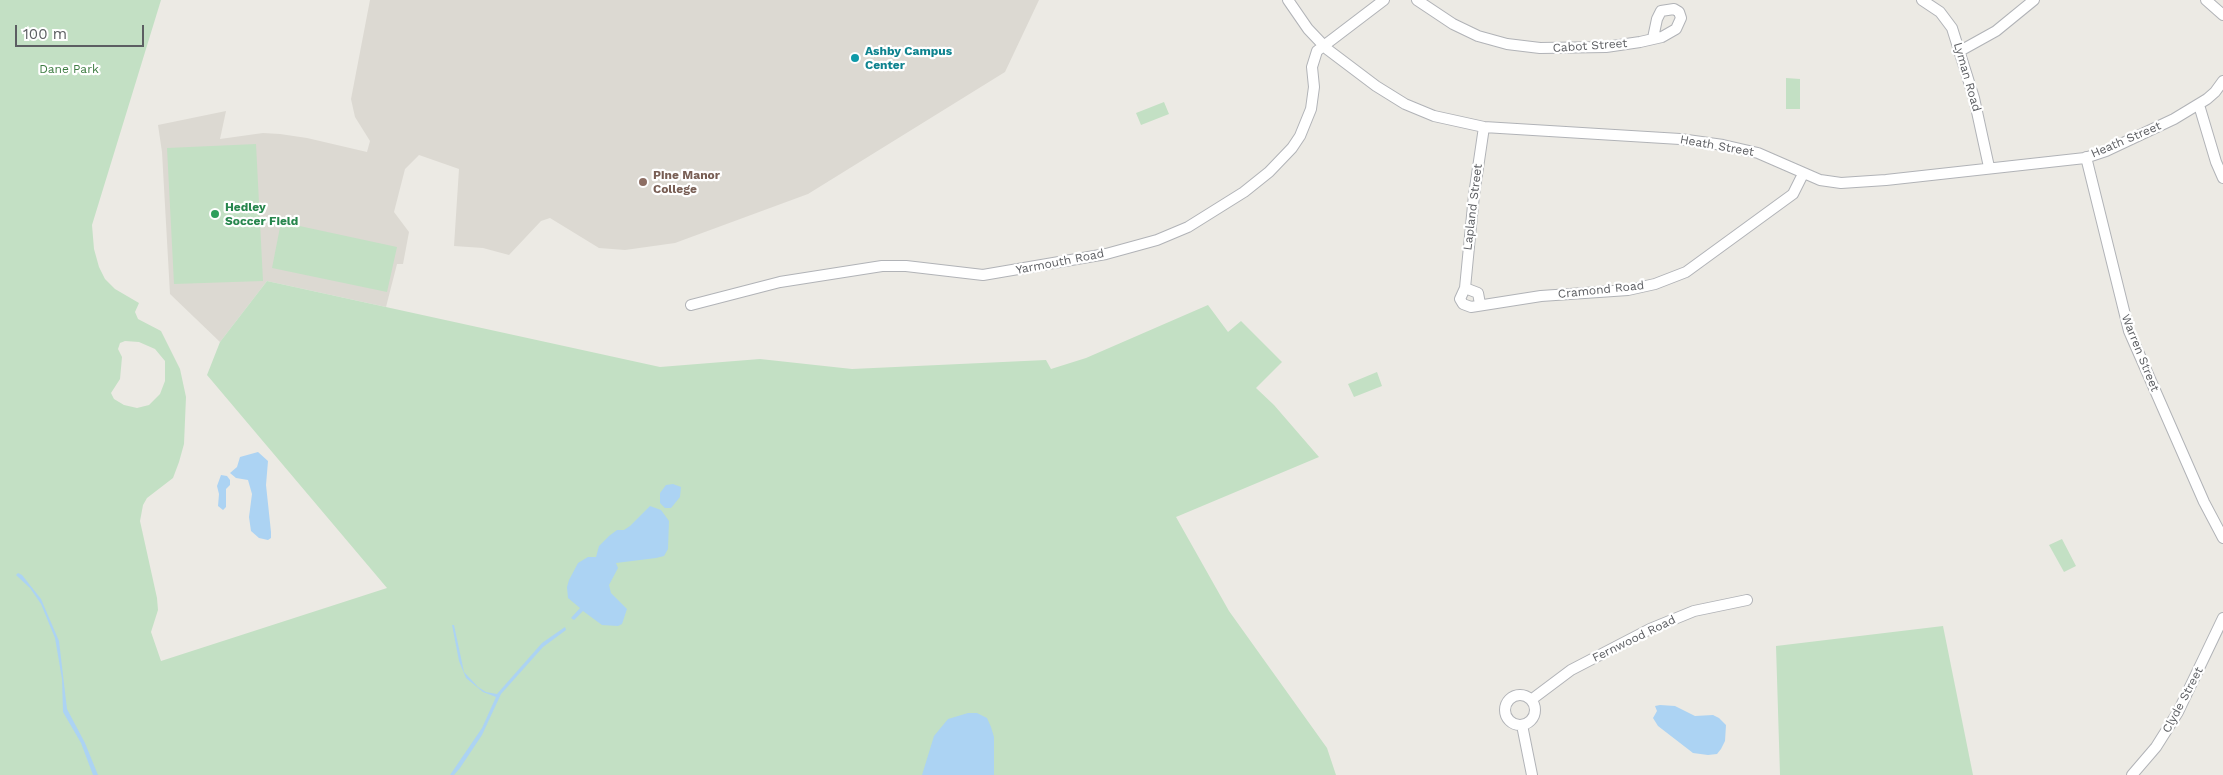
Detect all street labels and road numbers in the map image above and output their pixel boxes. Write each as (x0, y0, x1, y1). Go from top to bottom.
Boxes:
street label: Cabot Street (1552, 36, 1628, 56)
street label: Lyman Road (1950, 41, 1984, 113)
street label: Heath Street (2089, 119, 2163, 161)
street label: Heath Street (1679, 132, 1755, 160)
street label: Lapland Street (1461, 163, 1485, 251)
street label: Yarmouth Road (1015, 246, 1105, 278)
street label: Cramond Road (1557, 278, 1645, 302)
street label: Warren Street (2118, 312, 2162, 394)
street label: Fernwood Road (1590, 613, 1678, 665)
street label: Clyde Street (2160, 665, 2206, 735)

